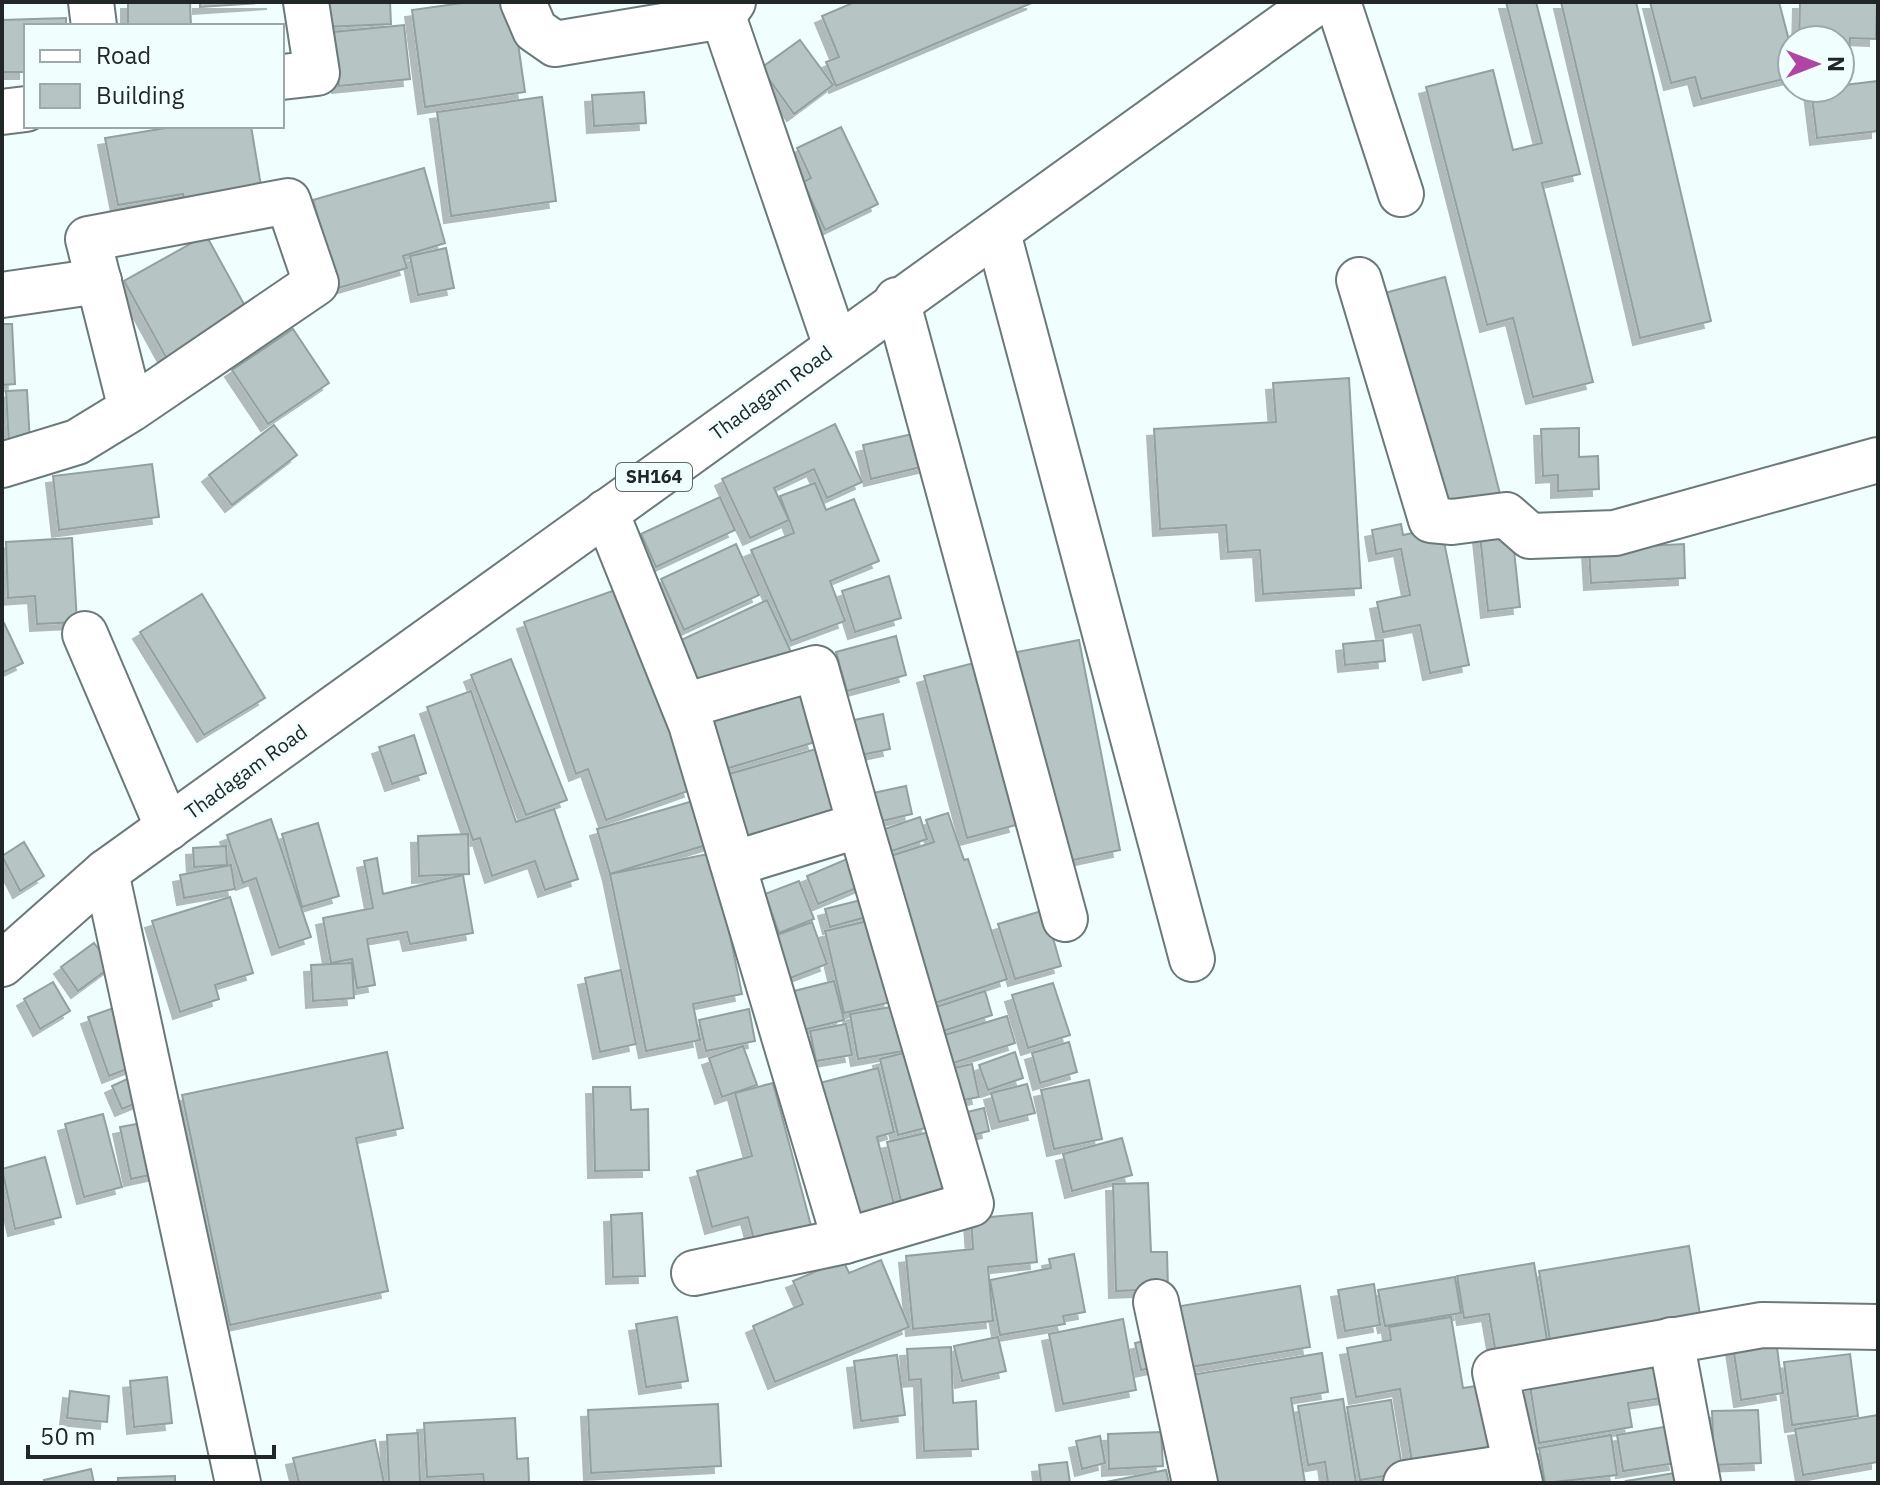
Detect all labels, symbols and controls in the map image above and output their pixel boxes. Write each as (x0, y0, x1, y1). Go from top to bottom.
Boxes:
legend (24, 24, 284, 128)
north arrow (1776, 24, 1856, 104)
text: Road (96, 39, 151, 71)
text: N (1822, 56, 1851, 72)
text: Building (96, 79, 184, 111)
street label: Thadagam Road (704, 339, 837, 446)
road number: SH164 (616, 463, 692, 491)
street label: Thadagam Road (179, 718, 312, 825)
scale bar (28, 1409, 274, 1459)
text: 50 m (40, 1420, 95, 1452)

